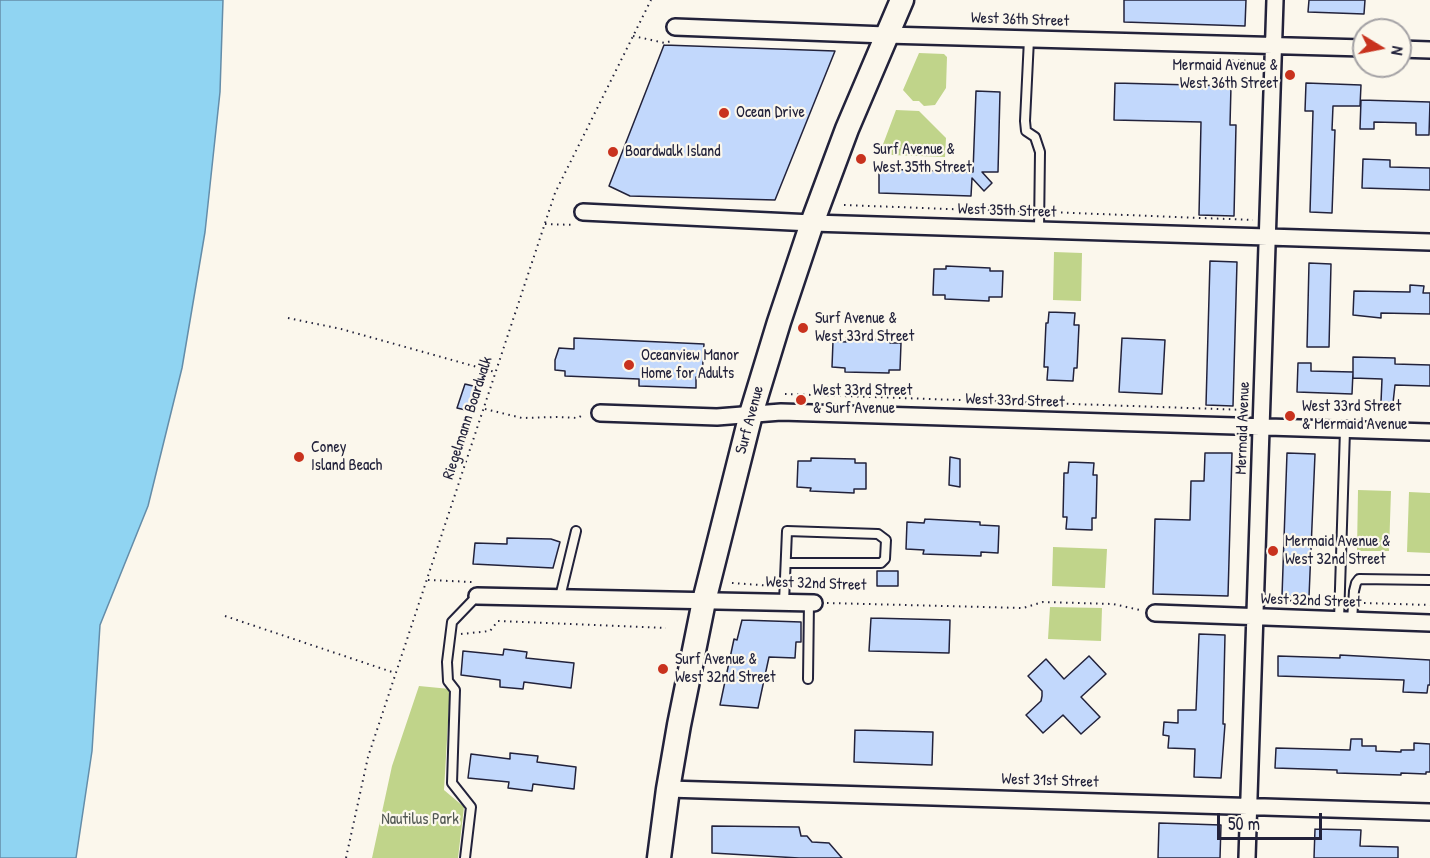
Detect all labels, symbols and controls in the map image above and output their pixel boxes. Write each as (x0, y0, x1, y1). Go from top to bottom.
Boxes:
street label: West 36th Street (971, 9, 1069, 31)
north arrow (1352, 18, 1412, 78)
text: N (1386, 45, 1409, 57)
place label: Mermaid Avenue & West 36th Street (1173, 56, 1278, 94)
marker: Mermaid Avenue & West 36th Street (1283, 68, 1297, 82)
place label: Ocean Drive (736, 103, 805, 123)
marker: Ocean Drive (717, 106, 731, 120)
place label: Surf Avenue & West 35th Street (873, 140, 972, 178)
place label: Boardwalk Island (625, 142, 720, 162)
marker: Boardwalk Island (606, 145, 620, 159)
marker: Surf Avenue & West 35th Street (854, 152, 868, 166)
street label: West 35th Street (957, 200, 1057, 222)
place label: Surf Avenue & West 33rd Street (815, 309, 914, 347)
marker: Surf Avenue & West 33rd Street (796, 321, 810, 335)
place label: Oceanview Manor Home for Adults (641, 346, 739, 384)
street label: Riegelmann Boardwalk (439, 354, 497, 482)
marker: Oceanview Manor Home for Adults (622, 358, 636, 372)
place label: West 33rd Street & Surf Avenue (813, 381, 912, 419)
street label: Mermaid Avenue (1232, 381, 1254, 475)
street label: Surf Avenue (732, 384, 768, 456)
street label: West 33rd Street (965, 390, 1065, 412)
marker: West 33rd Street & Surf Avenue (794, 393, 808, 407)
place label: West 33rd Street & Mermaid Avenue (1302, 397, 1407, 435)
marker: West 33rd Street & Mermaid Avenue (1283, 409, 1297, 423)
place label: Coney Island Beach (311, 438, 382, 476)
marker: Coney Island Beach (292, 450, 306, 464)
place label: Mermaid Avenue & West 32nd Street (1285, 532, 1390, 570)
marker: Mermaid Avenue & West 32nd Street (1266, 544, 1280, 558)
street label: West 32nd Street (765, 573, 867, 595)
street label: West 32nd Street (1260, 590, 1362, 612)
place label: Surf Avenue & West 32nd Street (675, 650, 776, 688)
marker: Surf Avenue & West 32nd Street (656, 662, 670, 676)
street label: West 31st Street (1001, 770, 1099, 792)
scale bar (1220, 801, 1325, 839)
park label: Nautilus Park (381, 810, 459, 830)
text: 50 m (1228, 811, 1260, 836)

